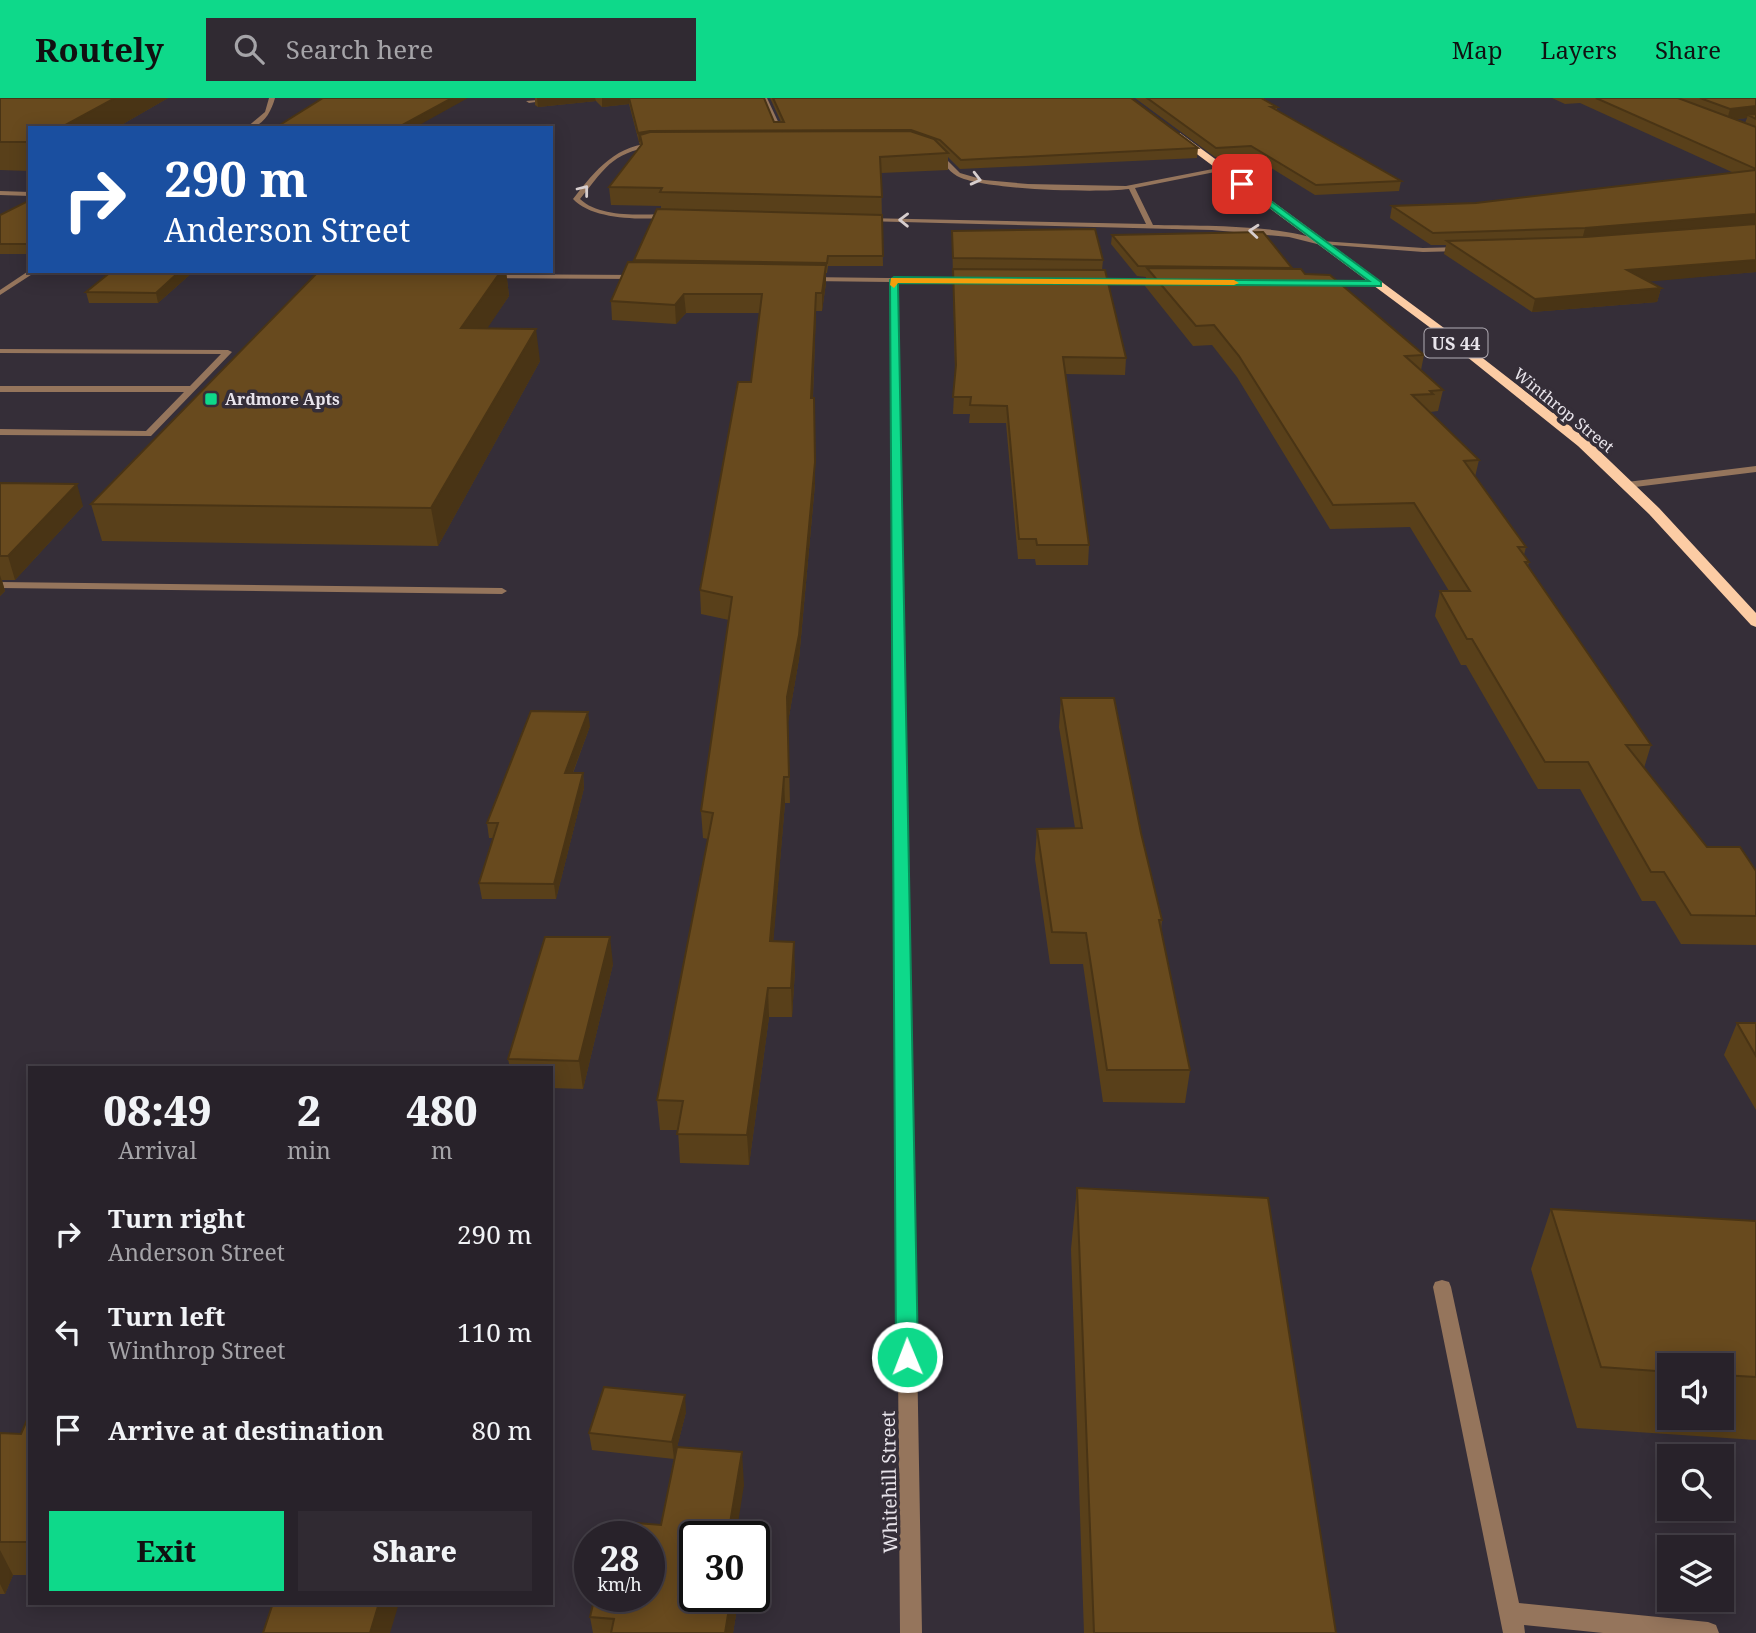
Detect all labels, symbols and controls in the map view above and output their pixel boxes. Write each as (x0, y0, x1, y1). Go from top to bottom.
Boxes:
search box (206, 18, 696, 81)
text: Routely (35, 27, 164, 72)
icon: search (230, 30, 268, 68)
text: Search here (286, 31, 433, 67)
text: Map (1452, 33, 1503, 66)
text: Layers (1541, 33, 1617, 66)
text: Share (1655, 33, 1721, 66)
text: 290 m (164, 145, 308, 211)
icon: right (49, 154, 140, 245)
pin (1212, 154, 1272, 214)
icon: arrive (1223, 165, 1261, 203)
one-way arrow (970, 171, 982, 185)
one-way arrow (575, 185, 588, 198)
text: Anderson Street (164, 208, 410, 251)
one-way arrow (898, 213, 909, 228)
one-way arrow (1248, 224, 1259, 239)
road number: US 44 (1424, 328, 1488, 358)
street label: Winthrop Street (1509, 363, 1619, 458)
place label: Ardmore Apts (225, 388, 340, 410)
marker: Ardmore Apts (203, 391, 219, 407)
text: 08:49 (103, 1081, 212, 1138)
text: 2 (297, 1081, 321, 1138)
text: 480 (406, 1081, 478, 1138)
text: Arrival (118, 1134, 197, 1166)
text: min (287, 1134, 331, 1166)
text: m (431, 1134, 453, 1166)
text: Turn right (108, 1200, 245, 1236)
icon: right (49, 1215, 87, 1253)
text: 290 m (457, 1216, 532, 1252)
text: Anderson Street (108, 1236, 285, 1268)
text: Turn left (108, 1298, 225, 1334)
icon: left (49, 1313, 87, 1351)
text: 110 m (457, 1314, 532, 1350)
position arrow (870, 1320, 944, 1394)
text: Winthrop Street (108, 1334, 285, 1366)
map controls (1657, 1353, 1734, 1612)
button: sound (1657, 1353, 1734, 1430)
street label: Whitehill Street (875, 1410, 903, 1554)
icon: arrive (49, 1411, 87, 1449)
text: Arrive at destination (108, 1412, 384, 1448)
text: 80 m (472, 1412, 532, 1448)
button: search (1657, 1444, 1734, 1521)
button: Exit (49, 1511, 284, 1591)
button: Share (298, 1511, 532, 1591)
speed limit sign: 30 (679, 1521, 770, 1612)
text: 28 (600, 1534, 639, 1581)
button: layers (1657, 1535, 1734, 1612)
text: km/h (597, 1572, 642, 1596)

